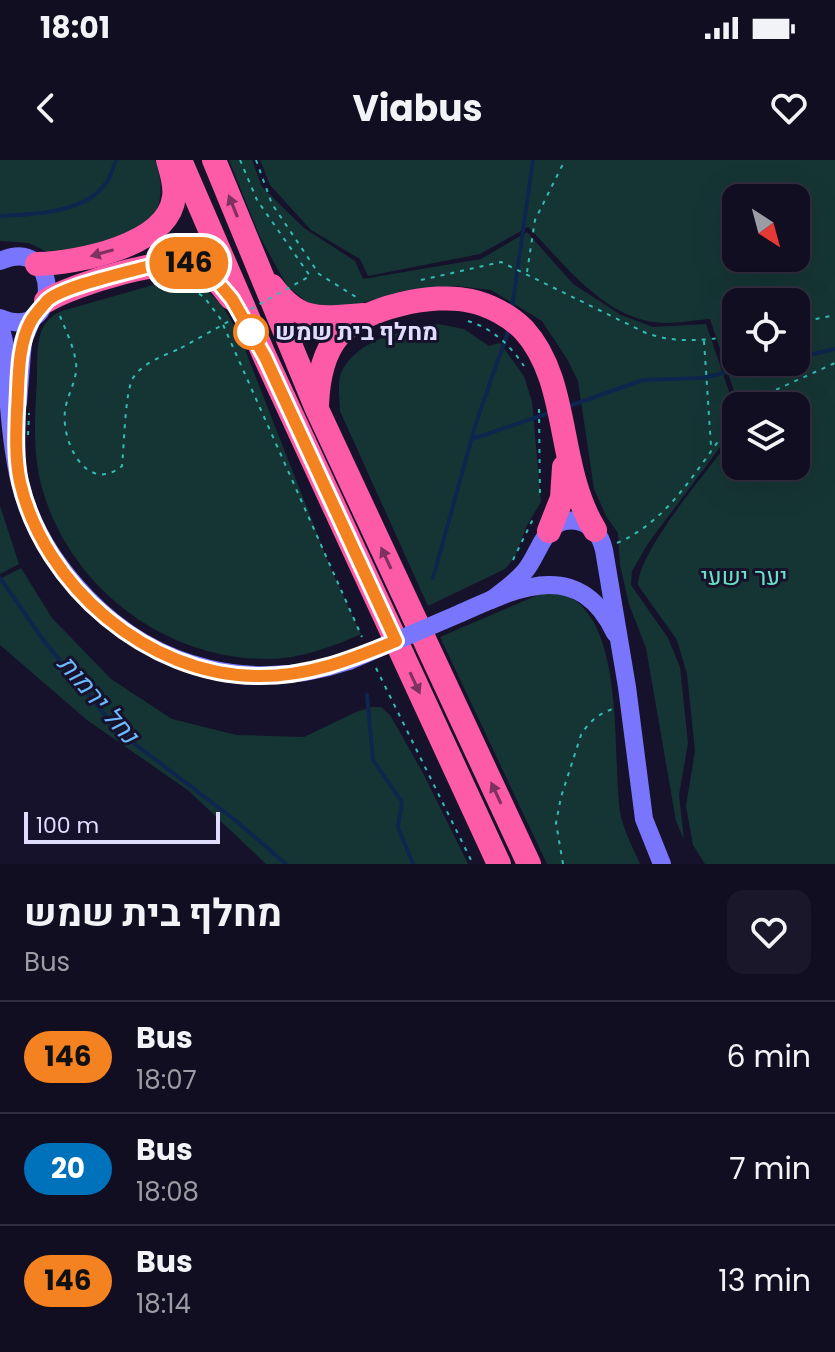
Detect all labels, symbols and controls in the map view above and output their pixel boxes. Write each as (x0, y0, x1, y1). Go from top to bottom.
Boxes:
text: 18:01 (40, 6, 110, 49)
text: Viabus (352, 83, 483, 134)
icon: back (24, 86, 68, 130)
icon: heart (767, 86, 811, 130)
north arrow (722, 184, 810, 272)
map controls (722, 184, 810, 480)
one-way arrow (226, 194, 239, 218)
line badge: 146 (143, 237, 235, 289)
text: 146 (165, 243, 213, 282)
one-way arrow (90, 247, 115, 259)
button: locate (722, 288, 810, 376)
marker: מחלף בית שמש (234, 315, 268, 349)
place label: מחלף בית שמש (275, 315, 438, 348)
button: layers (722, 392, 810, 480)
one-way arrow (379, 546, 393, 569)
park label: יער ישעי (701, 560, 787, 593)
water label: נחל ירמות (49, 647, 148, 752)
one-way arrow (408, 671, 422, 694)
one-way arrow (489, 782, 503, 805)
scale bar (24, 808, 220, 844)
text: 100 m (36, 810, 99, 841)
text: מחלף בית שמש (24, 886, 282, 939)
button: heart (727, 890, 811, 974)
text: Bus (24, 944, 70, 980)
text: Bus (136, 1016, 193, 1059)
text: 6 min (726, 1035, 811, 1078)
text: 146 (44, 1037, 92, 1076)
text: 18:07 (136, 1062, 197, 1098)
text: Bus (136, 1128, 193, 1171)
text: 7 min (729, 1147, 811, 1190)
text: 20 (51, 1149, 85, 1188)
text: 18:08 (136, 1174, 199, 1210)
text: Bus (136, 1240, 193, 1283)
text: 13 min (718, 1259, 811, 1302)
text: 146 (44, 1261, 92, 1300)
text: 18:14 (136, 1286, 191, 1322)

